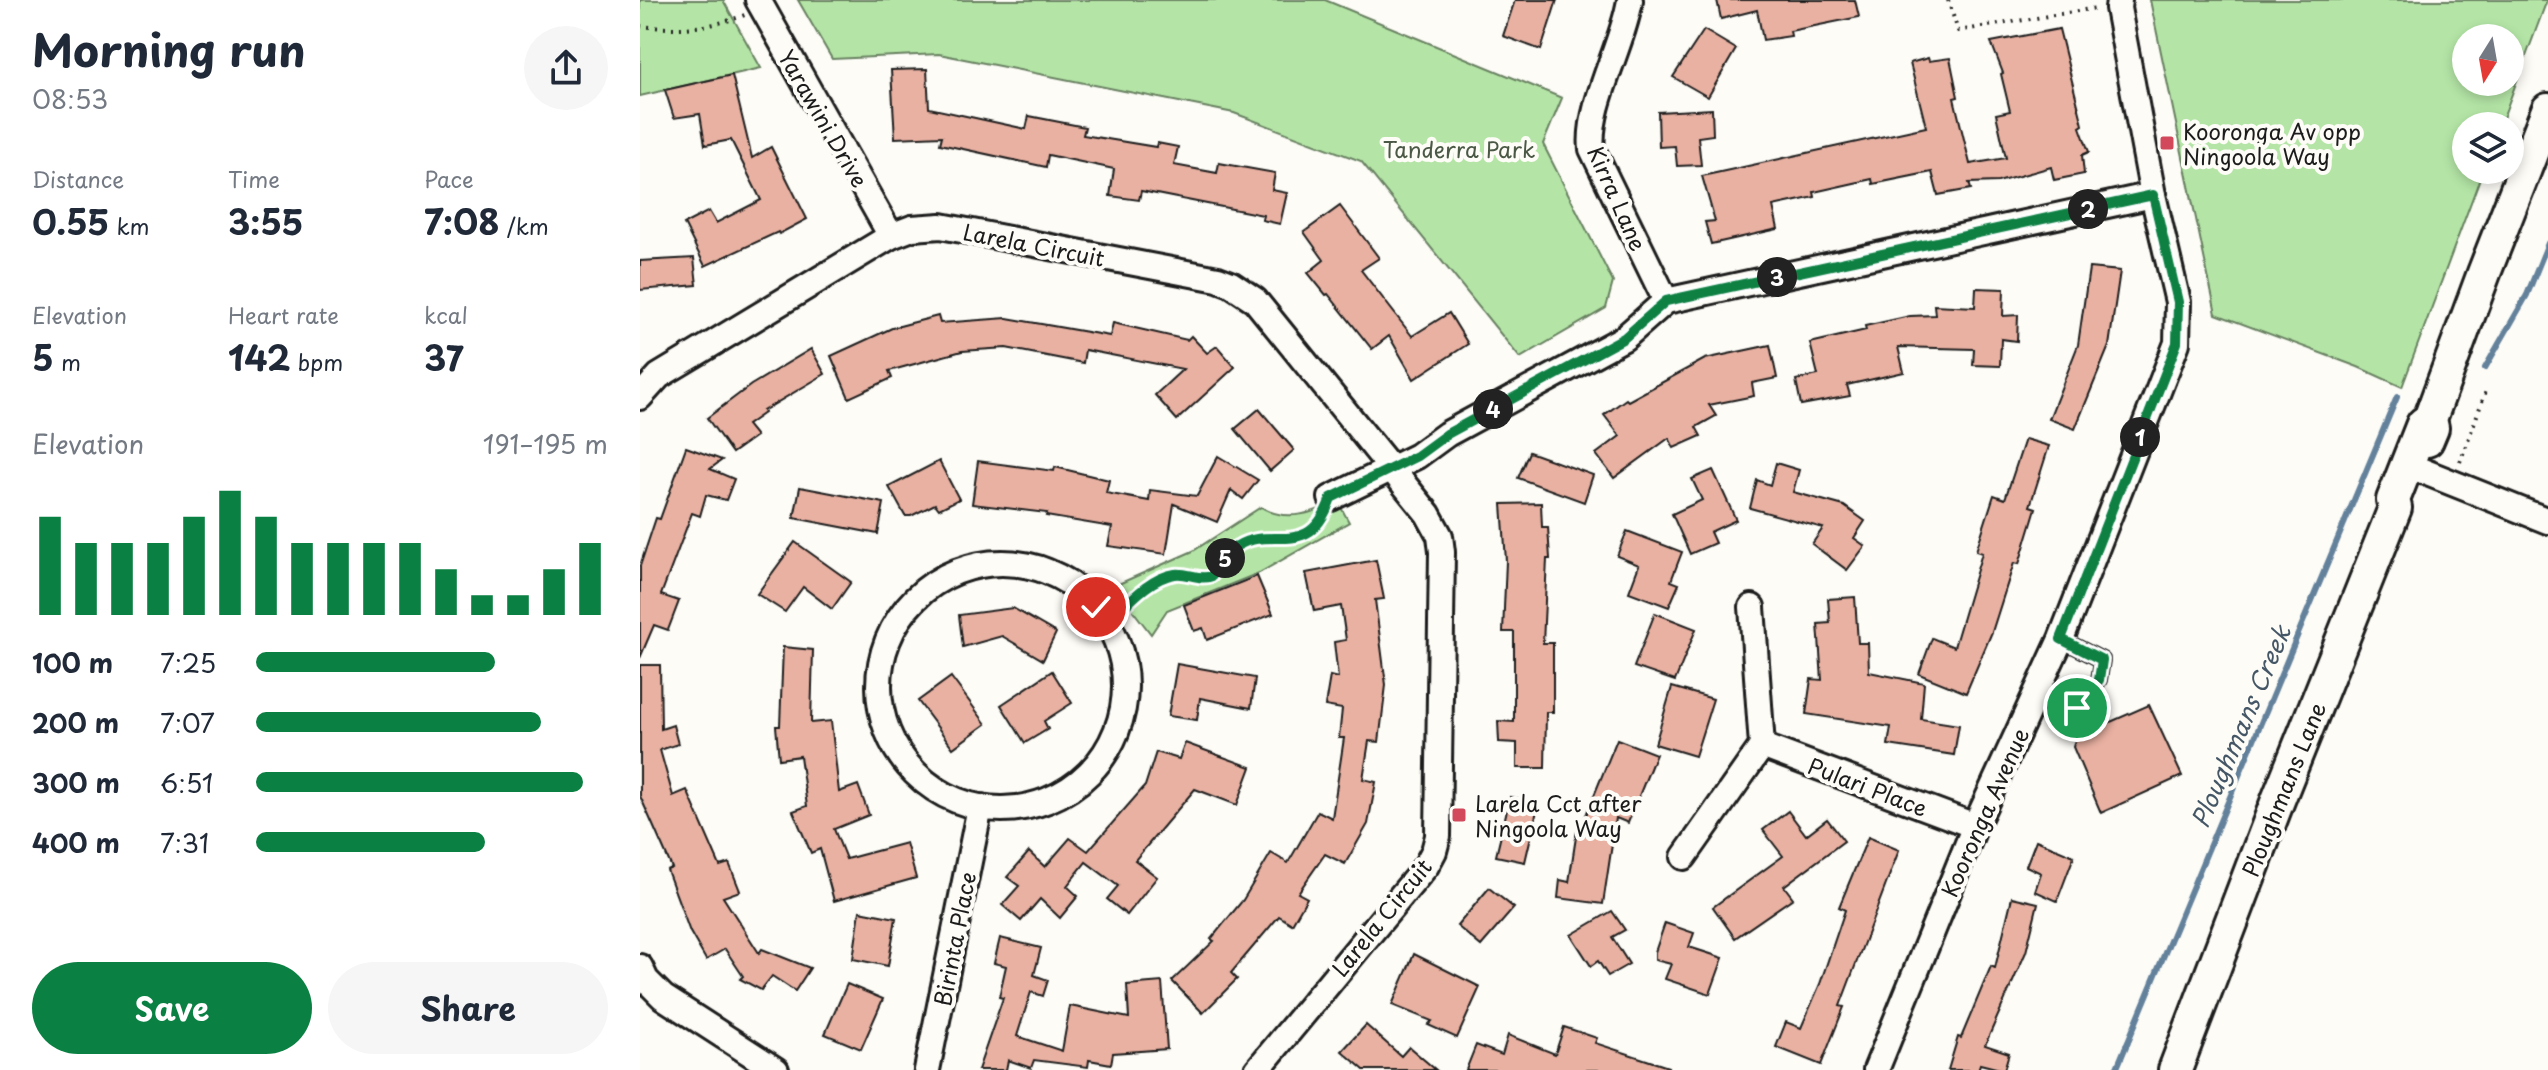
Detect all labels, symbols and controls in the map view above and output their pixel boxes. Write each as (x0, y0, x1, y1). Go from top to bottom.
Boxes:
text: Morning run (32, 16, 306, 82)
north arrow (2452, 24, 2524, 96)
map controls (2452, 24, 2524, 184)
button: share (524, 26, 608, 110)
street label: Yarawini Drive (771, 43, 877, 193)
text: 08:53 (32, 79, 108, 118)
button: layers (2452, 112, 2524, 184)
place label: Kooronga Av opp Ningoola Way (2183, 114, 2361, 172)
park label: Tanderra Park (1383, 132, 1535, 165)
marker: Kooronga Av opp Ningoola Way (2158, 134, 2176, 152)
street label: Kirra Lane (1580, 140, 1656, 256)
text: Distance (32, 162, 124, 195)
text: Time (228, 162, 280, 195)
text: Pace (424, 162, 474, 195)
pin: 2 (2068, 189, 2108, 229)
text: 2 (2080, 192, 2096, 225)
text: 0.55 (32, 195, 109, 247)
text: 3:55 (228, 195, 303, 247)
text: 7:08 (424, 195, 499, 247)
text: km (109, 209, 150, 242)
text: /km (499, 209, 549, 242)
street label: Larela Circuit (961, 214, 1108, 274)
pin: 3 (1757, 257, 1797, 297)
text: 3 (1770, 260, 1784, 293)
text: Elevation (32, 298, 127, 331)
text: Heart rate (228, 298, 339, 331)
text: kcal (424, 298, 468, 331)
text: 5 (32, 331, 54, 383)
text: 142 (228, 331, 291, 383)
text: 37 (424, 331, 464, 383)
text: m (54, 345, 81, 378)
text: bpm (291, 345, 343, 378)
pin: 4 (1473, 389, 1513, 429)
text: 4 (1486, 392, 1500, 425)
pin: 1 (2120, 417, 2160, 457)
text: 1 (2135, 420, 2145, 453)
text: Elevation (32, 424, 144, 463)
text: 191–195 m (483, 424, 608, 463)
pin: 5 (1205, 538, 1245, 578)
text: 5 (1218, 541, 1232, 574)
pin (1062, 573, 1130, 641)
icon: check (1074, 585, 1118, 629)
water label: Ploughmans Creek (2181, 618, 2299, 833)
text: 100 m (32, 643, 113, 682)
text: 7:25 (160, 643, 216, 682)
pin (2043, 674, 2111, 742)
icon: arrive (2055, 686, 2099, 730)
street label: Ploughmans Lane (2233, 697, 2333, 881)
text: 200 m (32, 703, 119, 742)
text: 7:07 (160, 703, 215, 742)
street label: Kooronga Avenue (1932, 722, 2036, 902)
street label: Pulari Place (1804, 748, 1932, 824)
text: 300 m (32, 763, 120, 802)
text: 6:51 (160, 763, 213, 802)
place label: Larela Cct after Ningoola Way (1475, 786, 1642, 844)
marker: Larela Cct after Ningoola Way (1450, 806, 1468, 824)
text: 400 m (32, 823, 120, 862)
text: 7:31 (160, 823, 209, 862)
street label: Larela Circuit (1323, 851, 1439, 983)
street label: Birinta Place (925, 869, 983, 1009)
button: Save (32, 962, 312, 1054)
button: Share (328, 962, 608, 1054)

